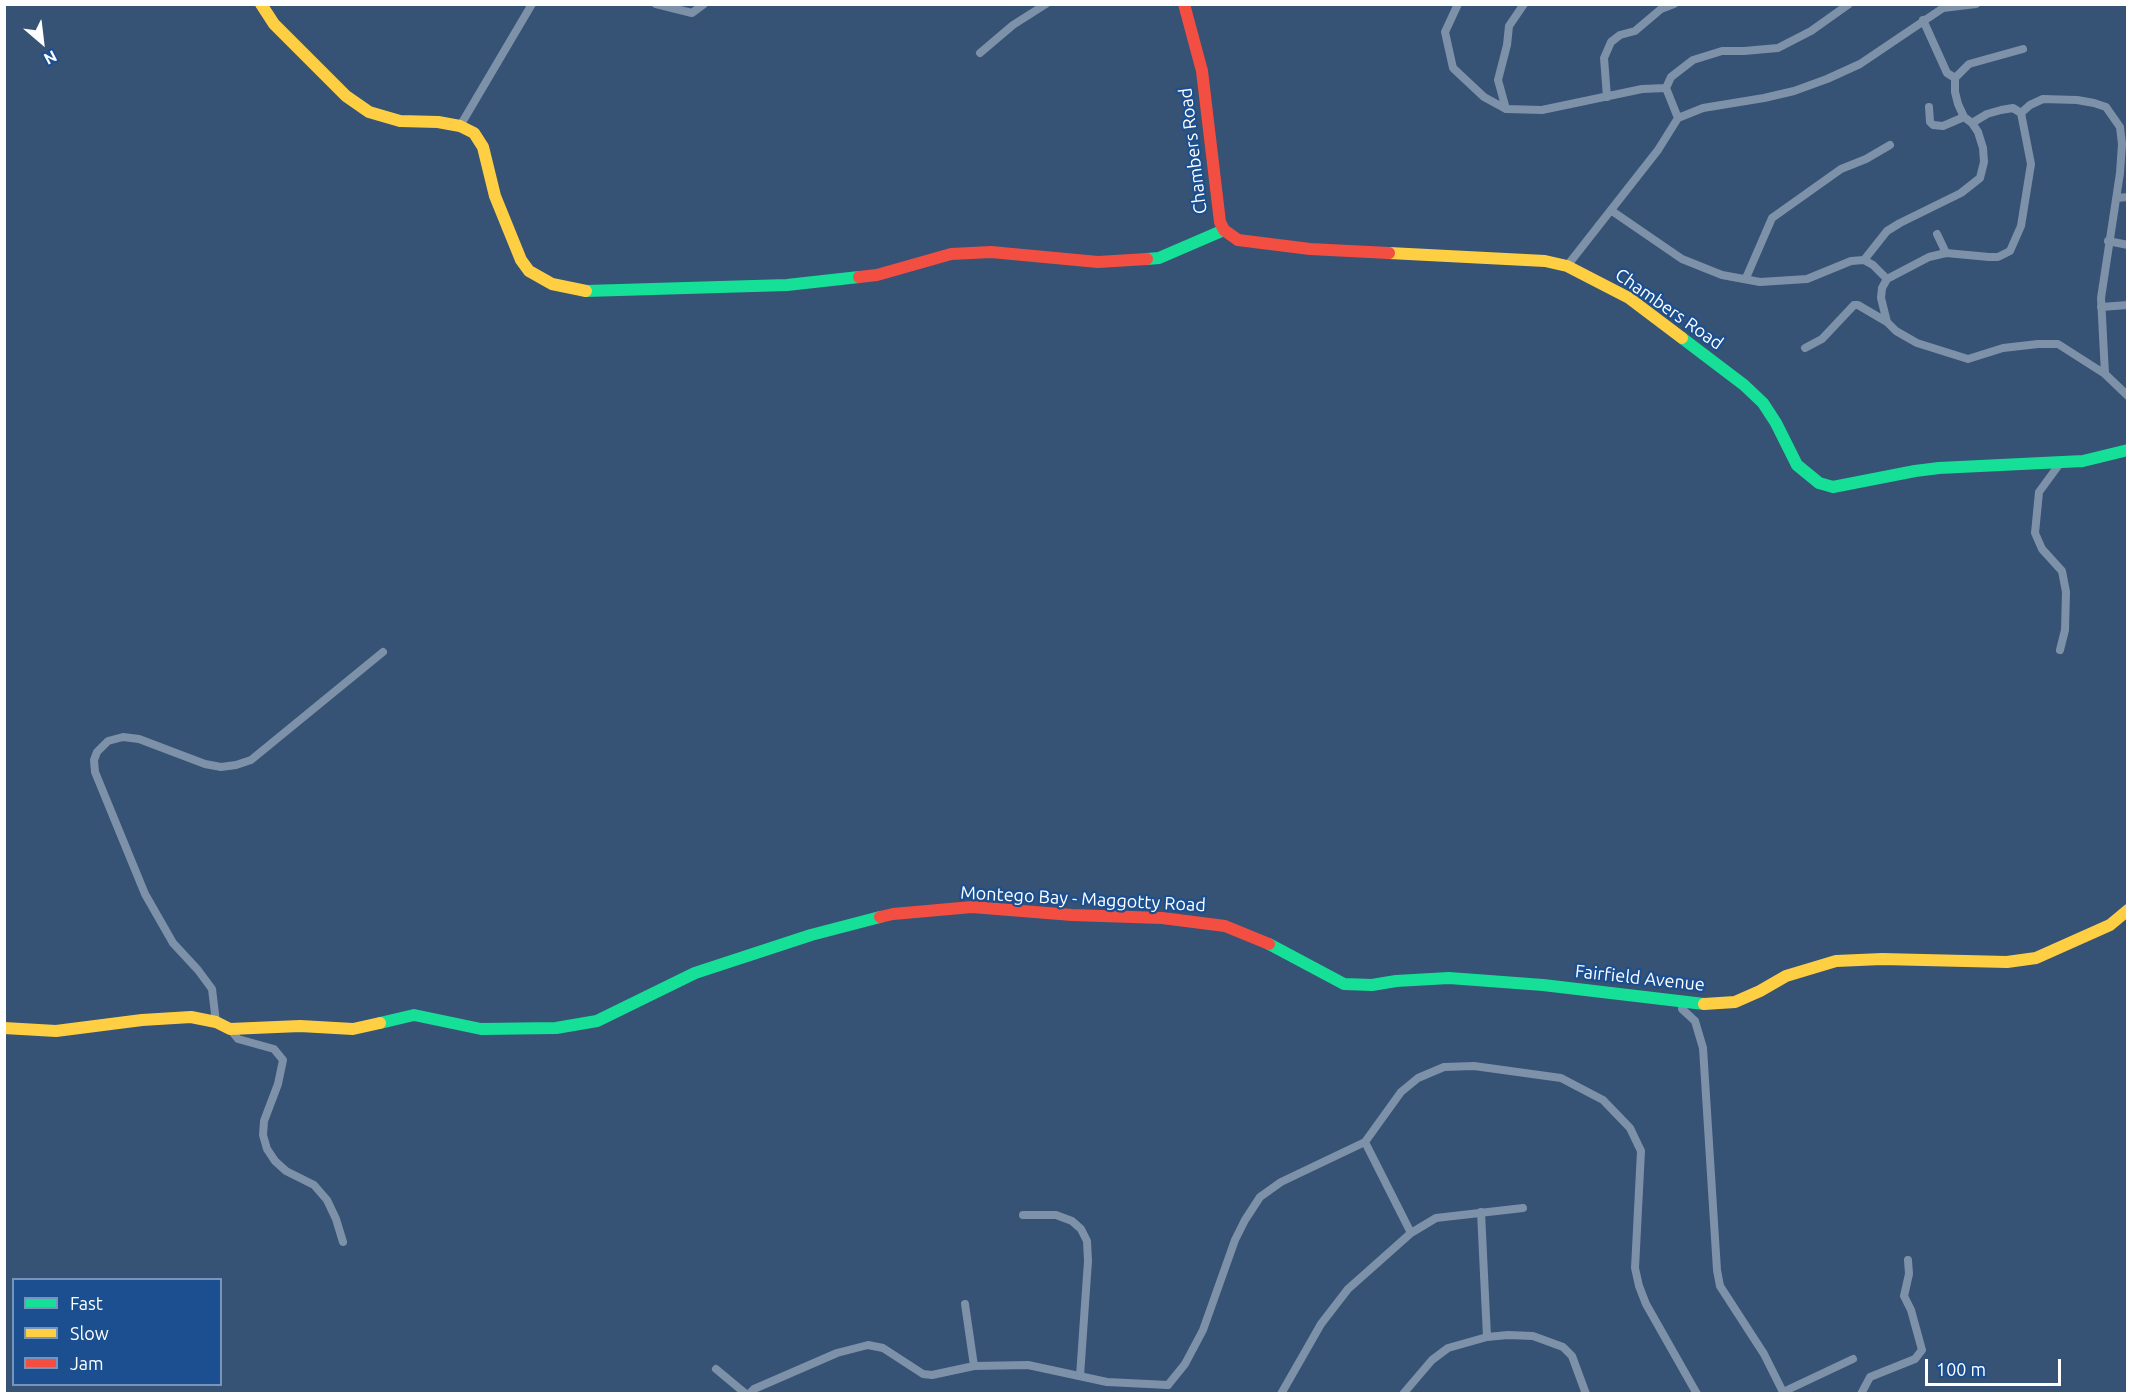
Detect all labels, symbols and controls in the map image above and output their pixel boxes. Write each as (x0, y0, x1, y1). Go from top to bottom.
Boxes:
north arrow (12, 12, 72, 72)
text: N (41, 47, 60, 69)
street label: Chambers Road (1175, 87, 1211, 215)
street label: Chambers Road (1611, 264, 1727, 354)
street label: Montego Bay - Maggotty Road (960, 882, 1206, 916)
street label: Fairfield Avenue (1574, 960, 1706, 996)
legend (12, 1278, 222, 1386)
text: Fast (70, 1293, 103, 1313)
text: Slow (70, 1323, 109, 1343)
scale bar (1928, 1347, 2064, 1385)
text: Jam (70, 1353, 104, 1373)
text: 100 m (1936, 1359, 1986, 1379)

